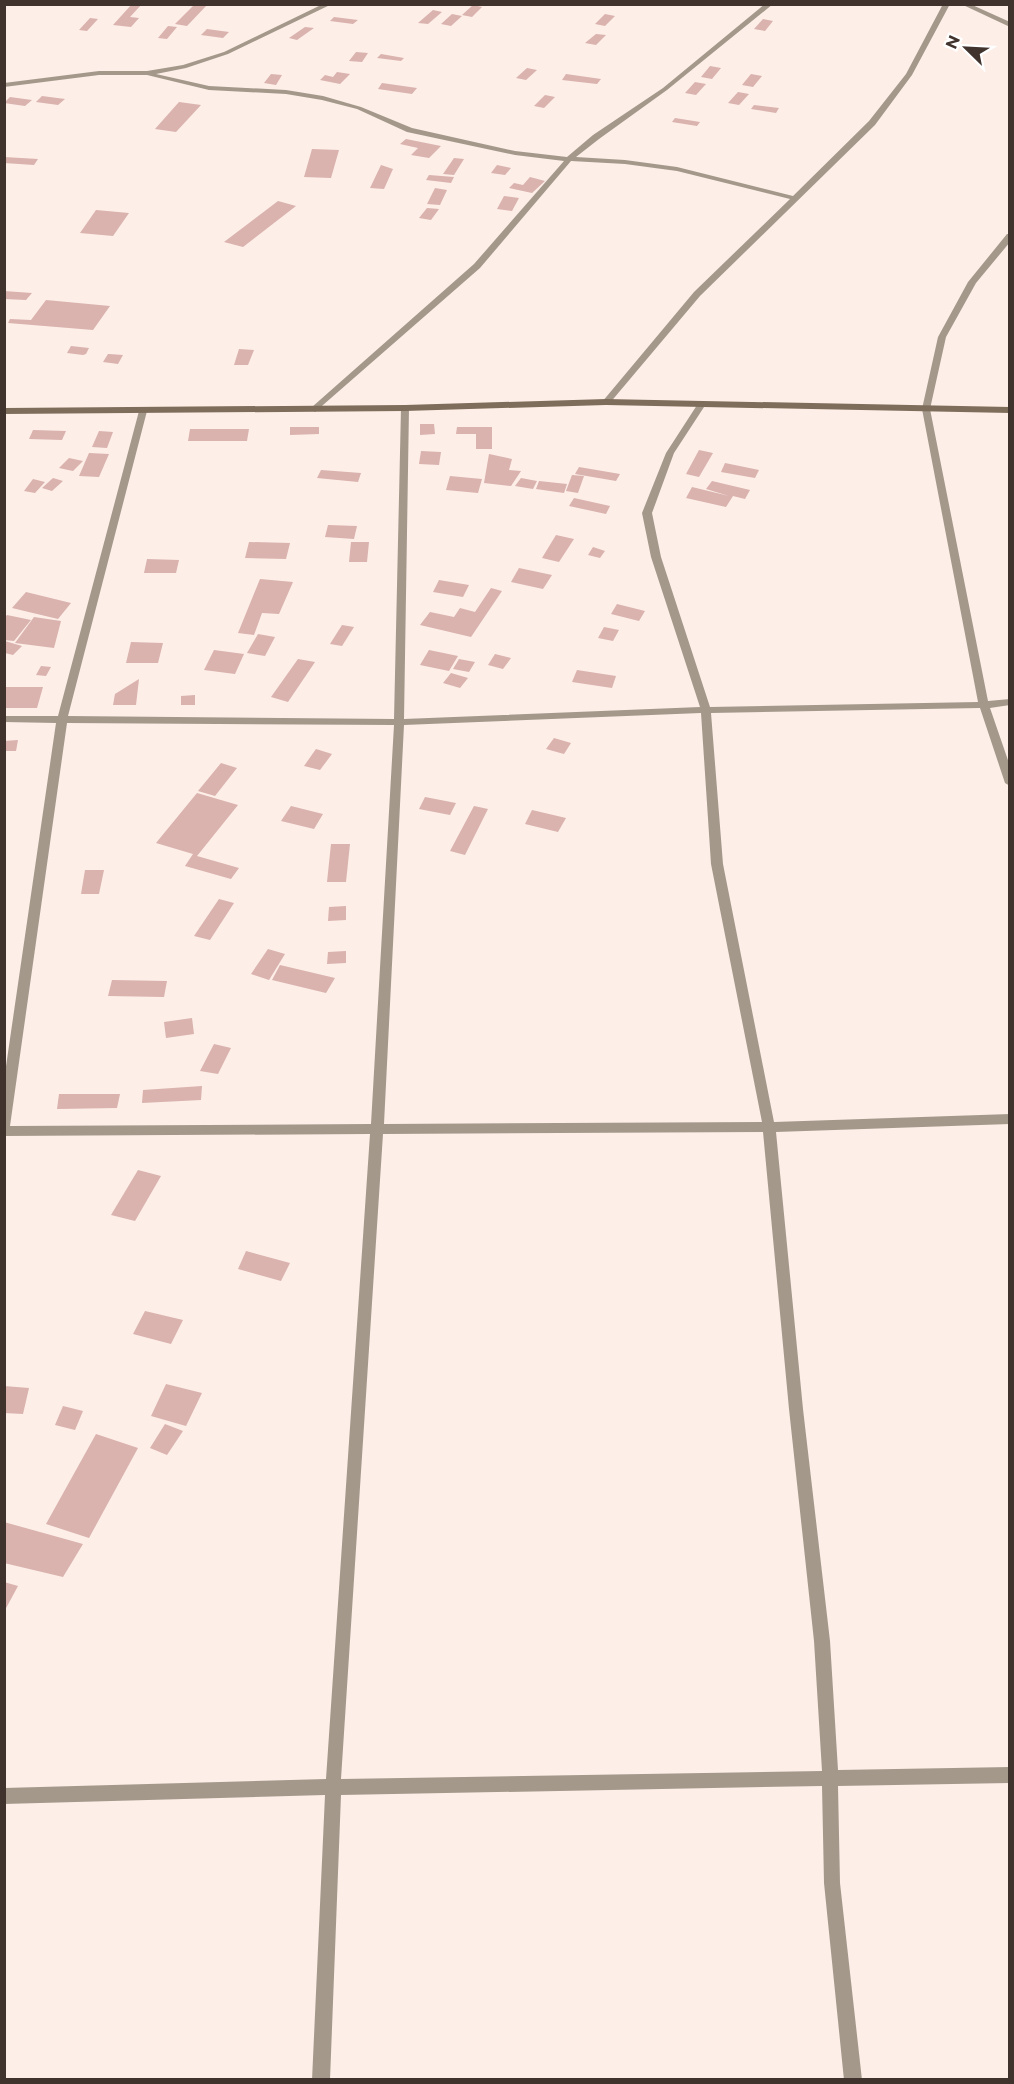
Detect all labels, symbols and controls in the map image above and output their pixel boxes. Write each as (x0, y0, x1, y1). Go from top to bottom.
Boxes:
north arrow (936, 18, 996, 78)
text: N (941, 32, 964, 52)

